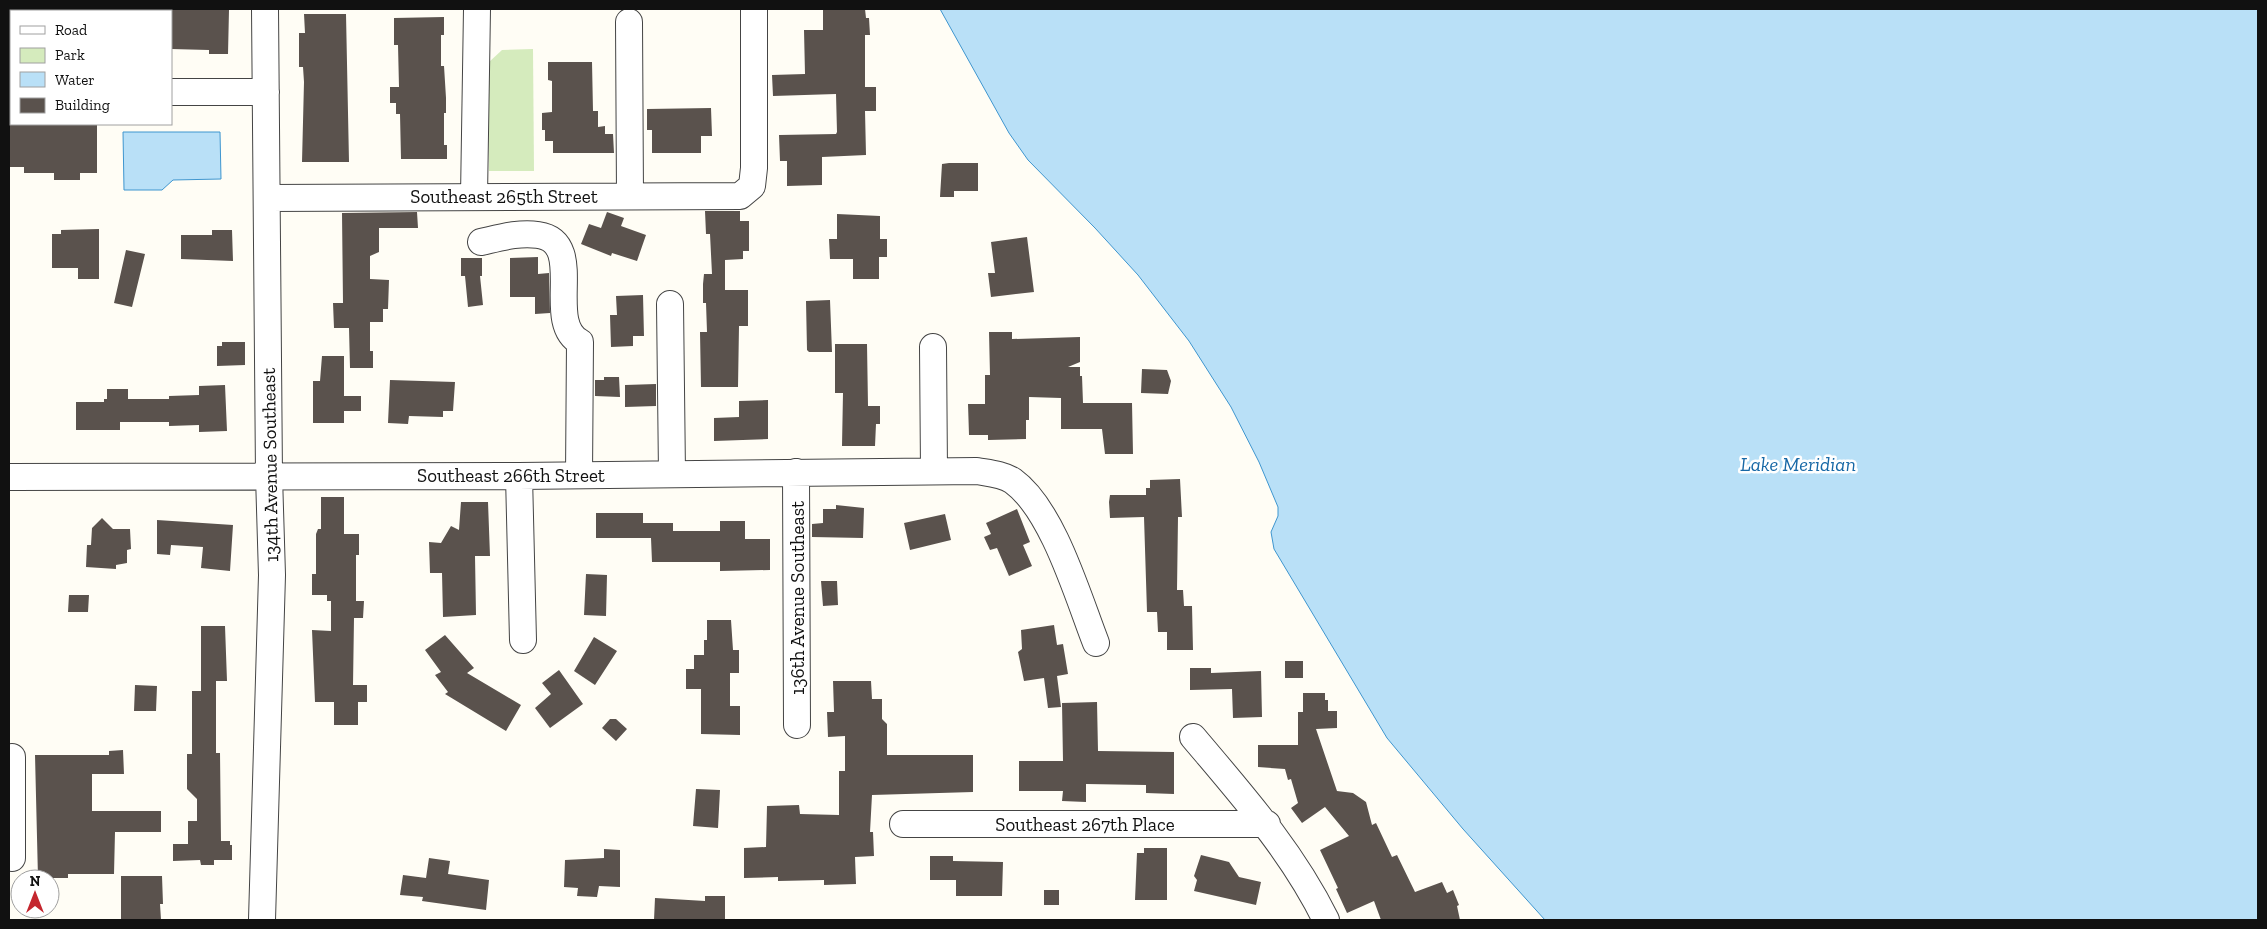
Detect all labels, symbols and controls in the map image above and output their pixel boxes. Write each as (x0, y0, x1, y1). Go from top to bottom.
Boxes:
legend (10, 10, 172, 125)
text: Road (55, 21, 88, 39)
text: Park (55, 46, 85, 64)
text: Water (55, 71, 95, 89)
text: Building (55, 96, 110, 114)
street label: Southeast 265th Street (410, 185, 598, 208)
street label: 134th Avenue Southeast (257, 368, 283, 562)
water label: Lake Meridian (1740, 452, 1856, 476)
street label: Southeast 266th Street (417, 464, 605, 487)
street label: 136th Avenue Southeast (786, 501, 809, 695)
street label: Southeast 267th Place (995, 813, 1175, 836)
north arrow (10, 869, 60, 919)
text: N (30, 873, 41, 890)

